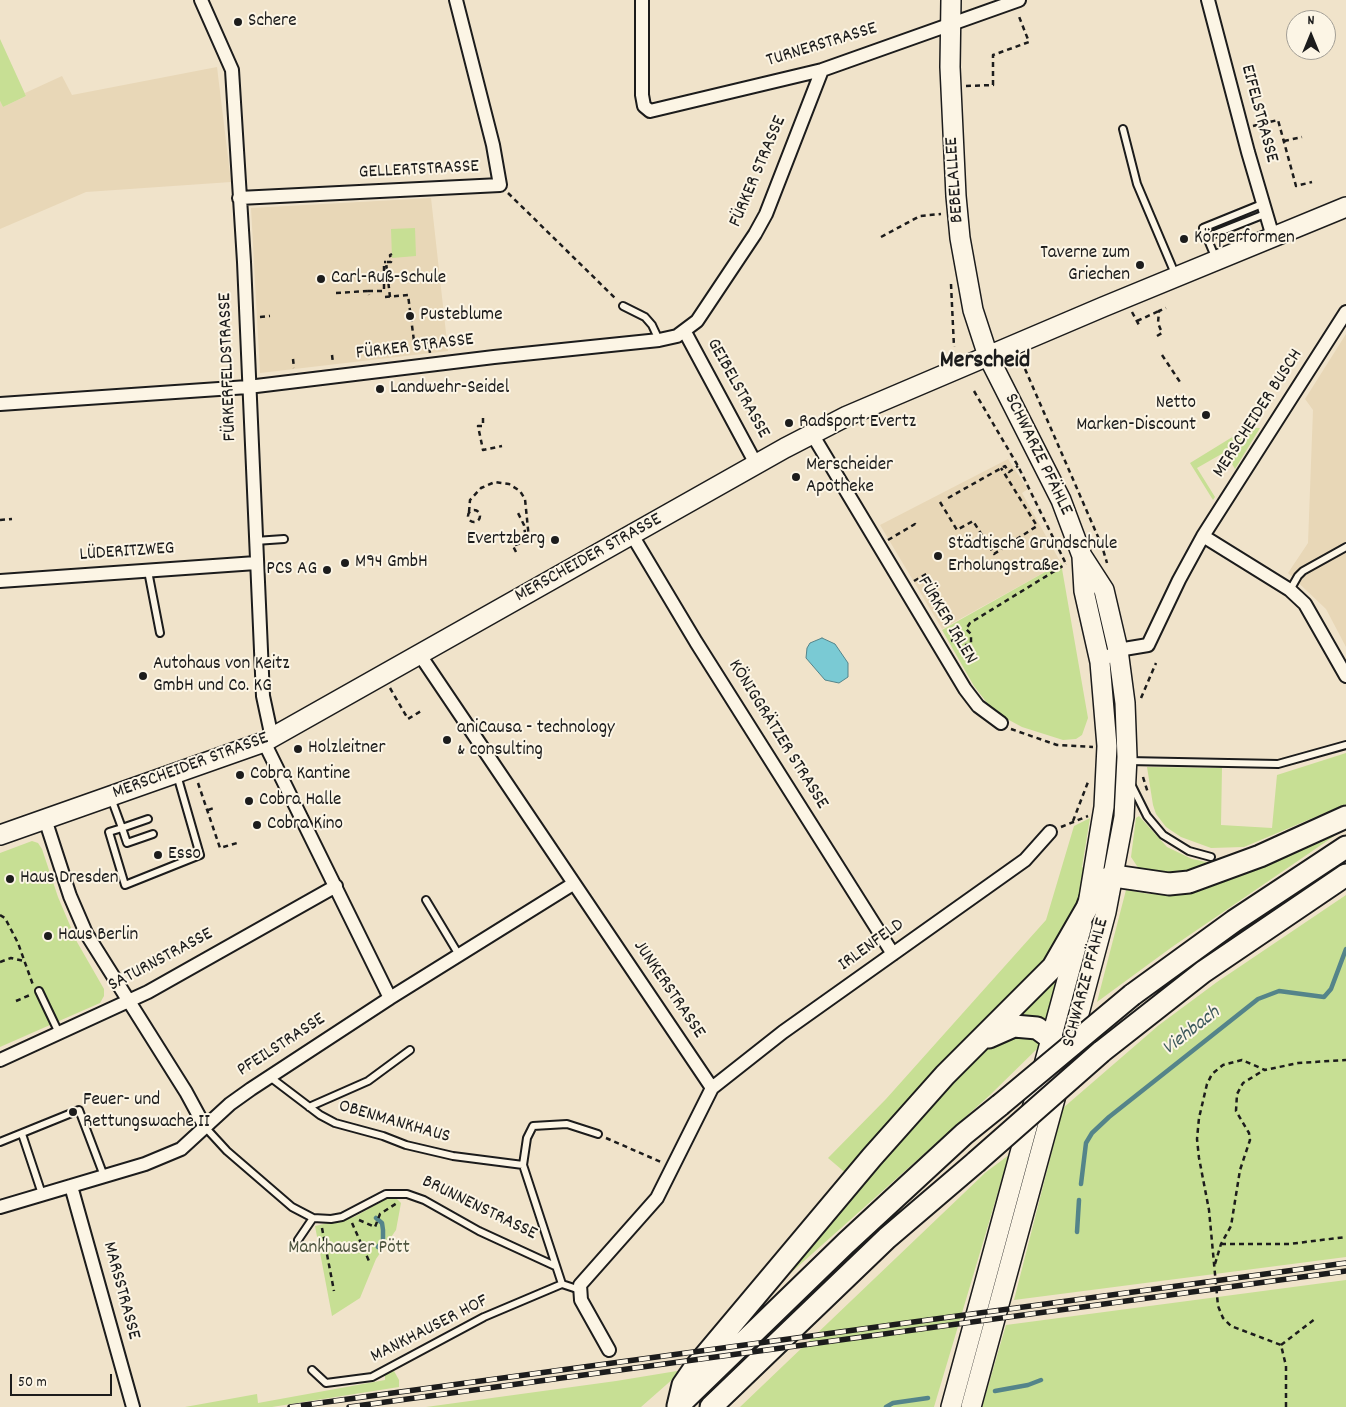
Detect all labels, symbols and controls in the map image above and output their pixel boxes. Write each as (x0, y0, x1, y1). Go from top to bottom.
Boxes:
north arrow (1286, 10, 1336, 60)
place label: Schere (248, 11, 296, 33)
text: N (1308, 11, 1314, 31)
marker: Schere (232, 16, 244, 28)
street label: TURNERSTRASSE (764, 18, 880, 74)
street label: EIFELSTRASSE (1234, 63, 1282, 165)
street label: FÜRKER STRASSE (725, 113, 793, 231)
street label: BEBELALLEE (942, 136, 970, 224)
street label: GELLERTSTRASSE (358, 156, 480, 186)
place label: Körperformen (1194, 228, 1295, 250)
marker: Körperformen (1178, 233, 1190, 245)
place label: Taverne zum Griechen (1040, 243, 1130, 287)
marker: Taverne zum Griechen (1134, 259, 1146, 271)
place label: Carl-Ruß-Schule (331, 268, 446, 290)
marker: Carl-Ruß-Schule (315, 273, 327, 285)
street label: FÜRKERFELDSTRASSE (215, 292, 243, 442)
place label: Pusteblume (420, 305, 503, 327)
marker: Pusteblume (404, 310, 416, 322)
street label: FÜRKER STRASSE (355, 329, 475, 367)
street label: GEIBELSTRASSE (700, 335, 774, 443)
street label: MERSCHEIDER BUSCH (1209, 345, 1309, 483)
district label: Merscheid (940, 349, 1030, 377)
place label: Landwehr-Seidel (390, 378, 509, 400)
marker: Landwehr-Seidel (374, 383, 386, 395)
street label: SCHWARZE PFÄHLE (998, 390, 1076, 520)
place label: Netto Marken-Discount (1076, 393, 1196, 437)
marker: Netto Marken-Discount (1200, 409, 1212, 421)
place label: Radsport Evertz (799, 412, 916, 434)
marker: Radsport Evertz (783, 417, 795, 429)
place label: Merscheider Apotheke (806, 455, 893, 499)
marker: Merscheider Apotheke (790, 471, 802, 483)
street label: MERSCHEIDER STRASSE (512, 509, 666, 609)
place label: Evertzberg (467, 529, 545, 551)
marker: Evertzberg (549, 534, 561, 546)
place label: Städtische Grundschule Erholungstraße (948, 534, 1117, 578)
street label: LÜDERITZWEG (79, 538, 175, 568)
marker: Städtische Grundschule Erholungstraße (932, 550, 944, 562)
place label: M94 GmbH (355, 552, 428, 574)
marker: M94 GmbH (339, 557, 351, 569)
place label: PCS AG (266, 559, 317, 581)
marker: PCS AG (321, 564, 333, 576)
street label: FÜRKER IRLEN (911, 573, 981, 669)
place label: Autohaus von Keitz GmbH und Co. KG (153, 654, 290, 698)
street label: KÖNIGGRÄTZER STRASSE (722, 656, 832, 814)
marker: Autohaus von Keitz GmbH und Co. KG (137, 670, 149, 682)
place label: aniCausa - technology & consulting (457, 718, 615, 762)
street label: MERSCHEIDER STRASSE (110, 728, 272, 806)
marker: aniCausa - technology & consulting (441, 734, 453, 746)
place label: Holzleitner (308, 738, 385, 760)
marker: Holzleitner (292, 743, 304, 755)
place label: Cobra Kantine (250, 764, 350, 786)
marker: Cobra Kantine (234, 769, 246, 781)
place label: Cobra Halle (259, 790, 341, 812)
marker: Cobra Halle (243, 795, 255, 807)
place label: Cobra Kino (267, 814, 343, 836)
marker: Cobra Kino (251, 819, 263, 831)
place label: Esso (168, 844, 201, 866)
marker: Esso (152, 849, 164, 861)
place label: Haus Dresden (20, 868, 118, 890)
marker: Haus Dresden (4, 873, 16, 885)
street label: IRLENFELD (835, 915, 909, 977)
street label: SCHWARZE PFÄHLE (1059, 916, 1115, 1050)
street label: SATURNSTRASSE (105, 924, 217, 998)
place label: Haus Berlin (58, 925, 138, 947)
marker: Haus Berlin (42, 930, 54, 942)
street label: JUNKERSTRASSE (627, 937, 709, 1043)
water label: Viehbach (1158, 1002, 1226, 1062)
street label: PFEILSTRASSE (234, 1009, 330, 1083)
place label: Feuer- und Rettungswache II (83, 1090, 210, 1134)
street label: OBENMANKHAUS (335, 1096, 453, 1150)
marker: Feuer- und Rettungswache II (67, 1106, 79, 1118)
street label: BRUNNENSTRASSE (418, 1171, 540, 1247)
park label: Mankhauser Pött (288, 1238, 410, 1260)
street label: MARSSTRASSE (96, 1240, 144, 1342)
street label: MANKHAUSER HOF (368, 1291, 492, 1369)
scale bar (12, 1364, 115, 1396)
text: 50 m (18, 1372, 47, 1394)

